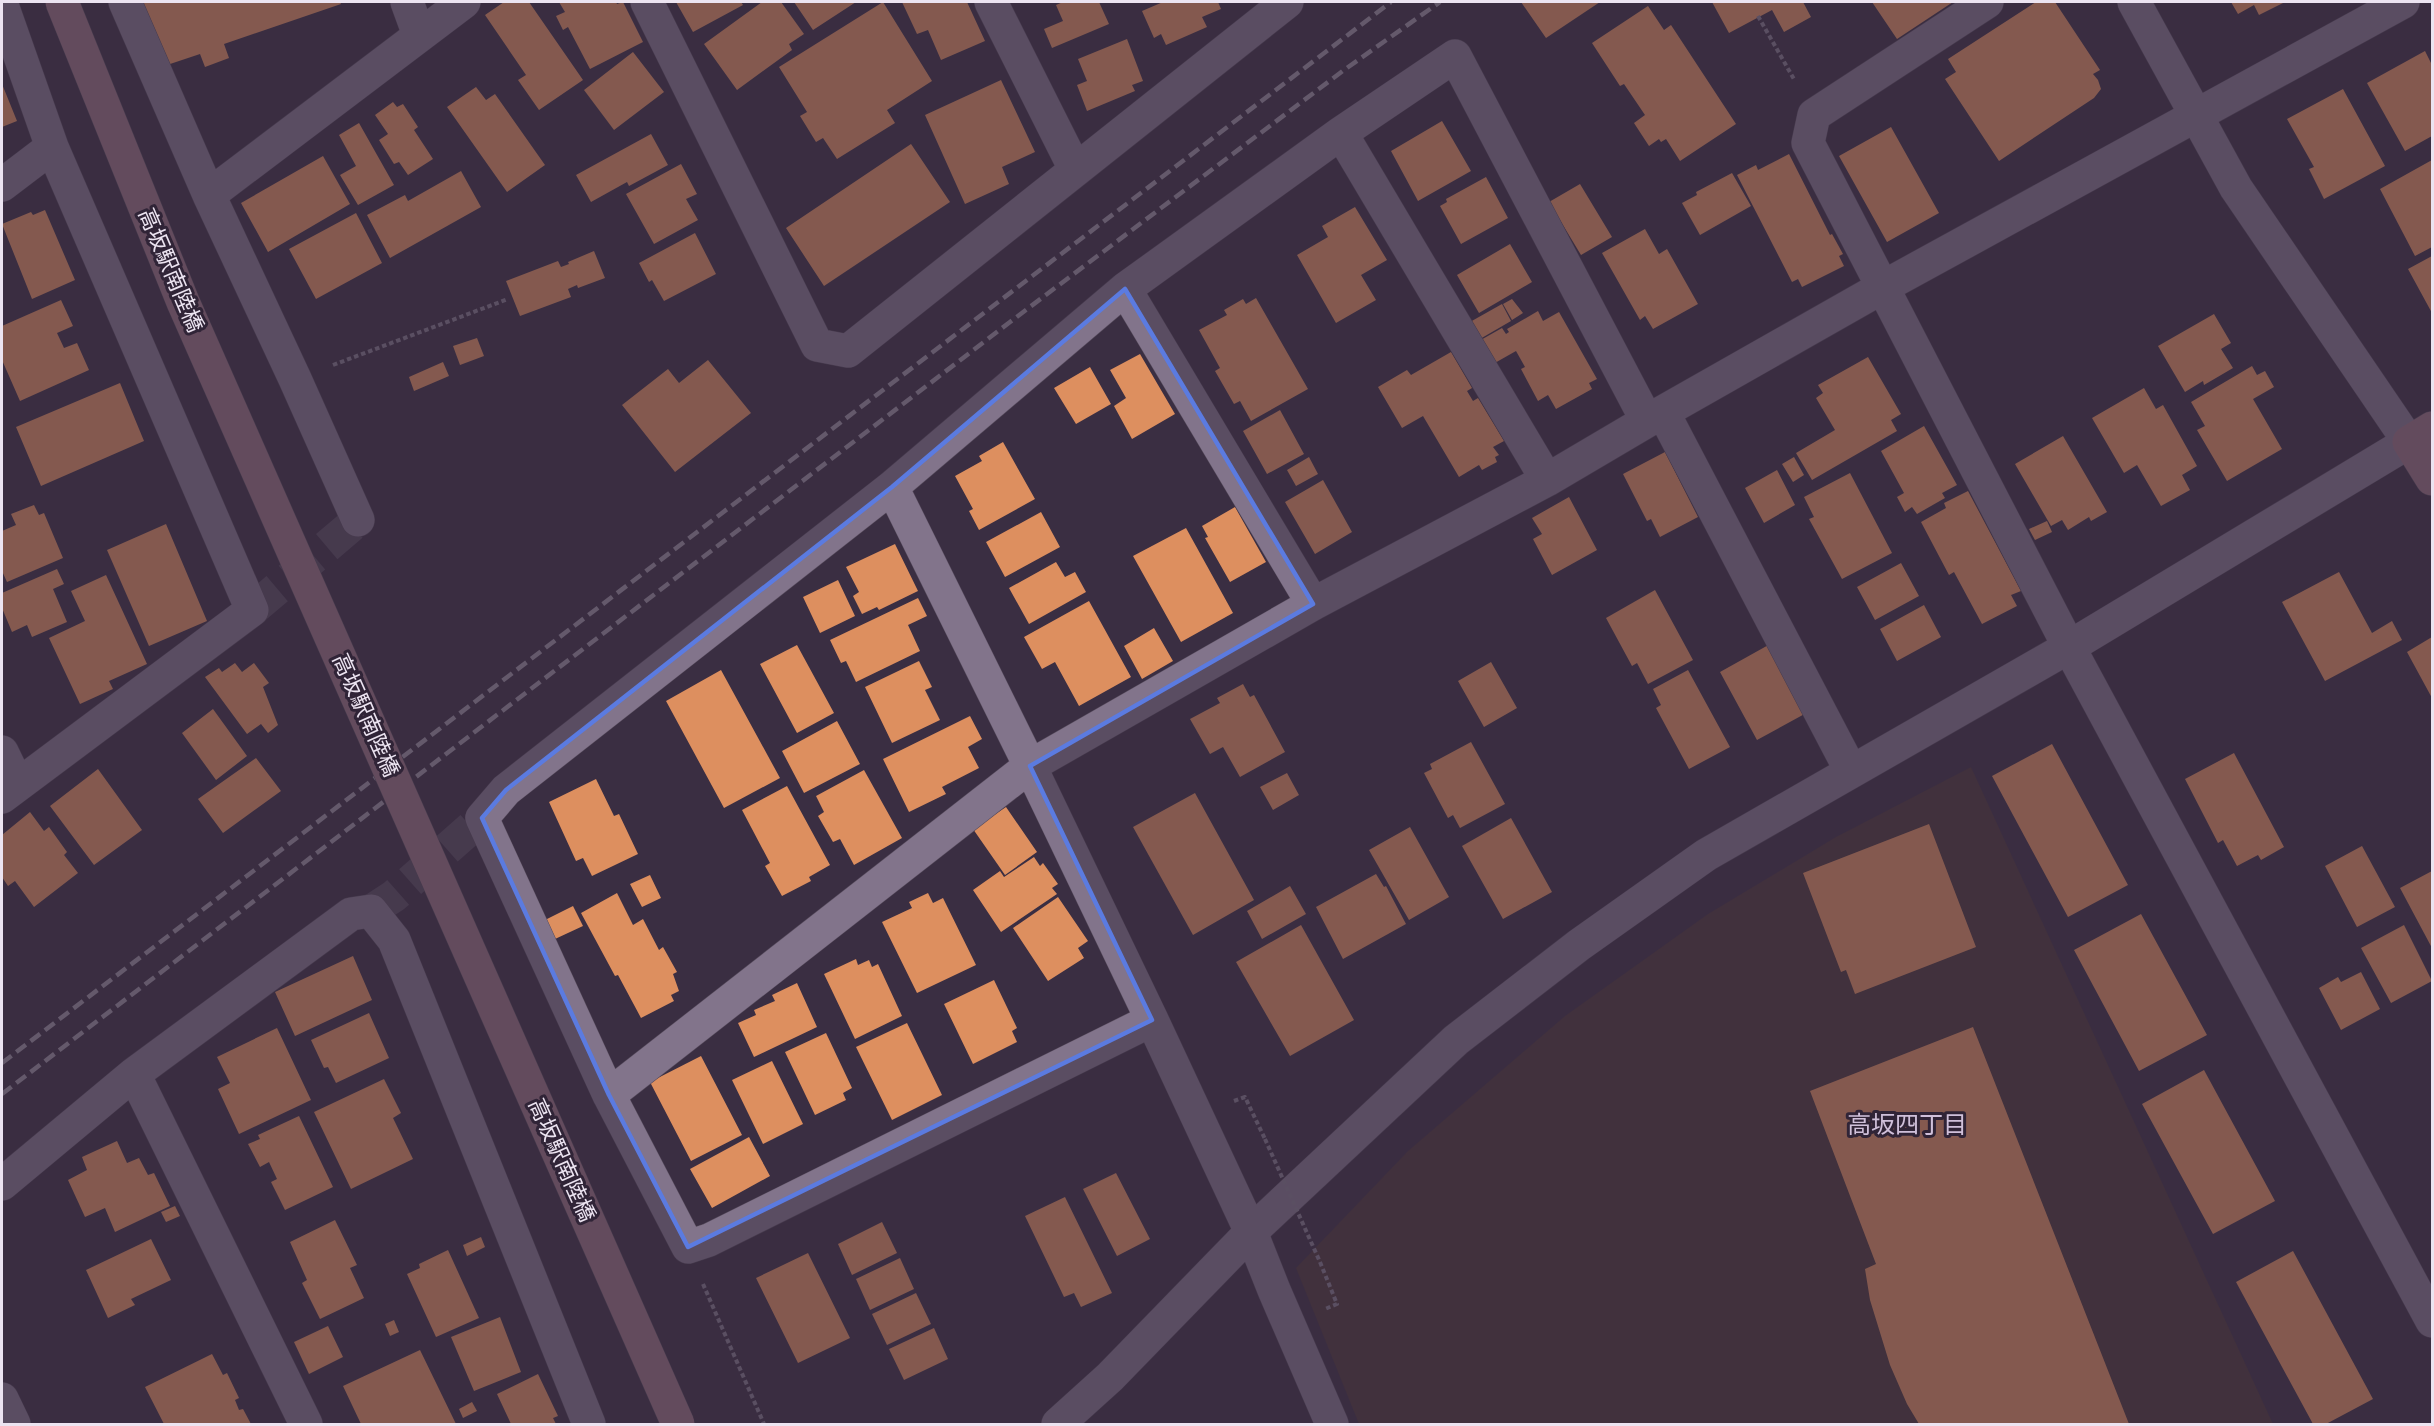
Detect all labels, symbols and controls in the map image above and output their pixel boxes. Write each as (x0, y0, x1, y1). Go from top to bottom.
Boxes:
street label: 高坂駅南陸橋 (133, 204, 209, 336)
street label: 高坂駅南陸橋 (327, 649, 405, 781)
street label: 高坂駅南陸橋 (523, 1094, 601, 1226)
district label: 高坂四丁目 (1847, 1110, 1967, 1139)

